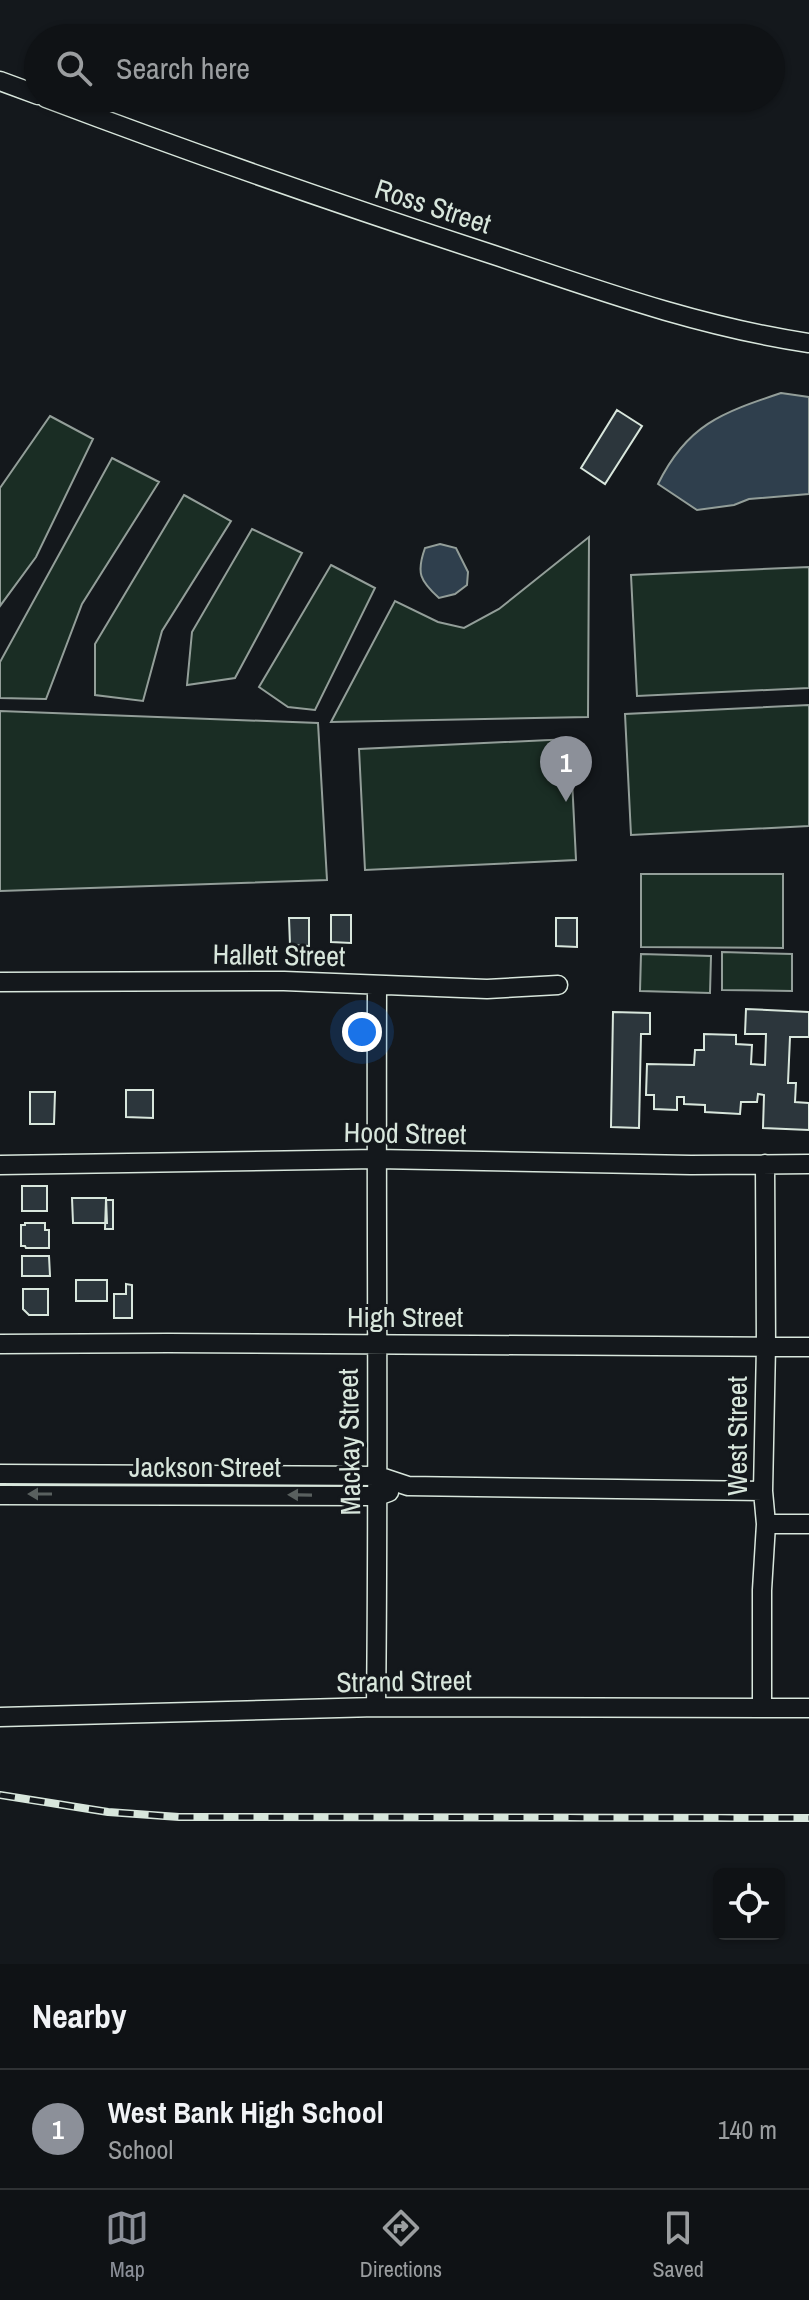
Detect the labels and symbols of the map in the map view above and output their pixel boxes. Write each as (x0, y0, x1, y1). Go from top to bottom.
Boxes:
street label: Ross Street (370, 169, 496, 243)
pin: 1 (540, 736, 592, 802)
street label: Hallett Street (212, 935, 346, 975)
your location (342, 1012, 382, 1052)
street label: Hood Street (343, 1113, 467, 1153)
street label: High Street (347, 1298, 463, 1336)
street label: Mackay Street (329, 1368, 369, 1516)
street label: West Street (718, 1376, 756, 1496)
street label: Jackson Street (129, 1448, 281, 1486)
one-way arrow (27, 1488, 52, 1500)
one-way arrow (287, 1489, 312, 1501)
street label: Strand Street (336, 1661, 472, 1701)

